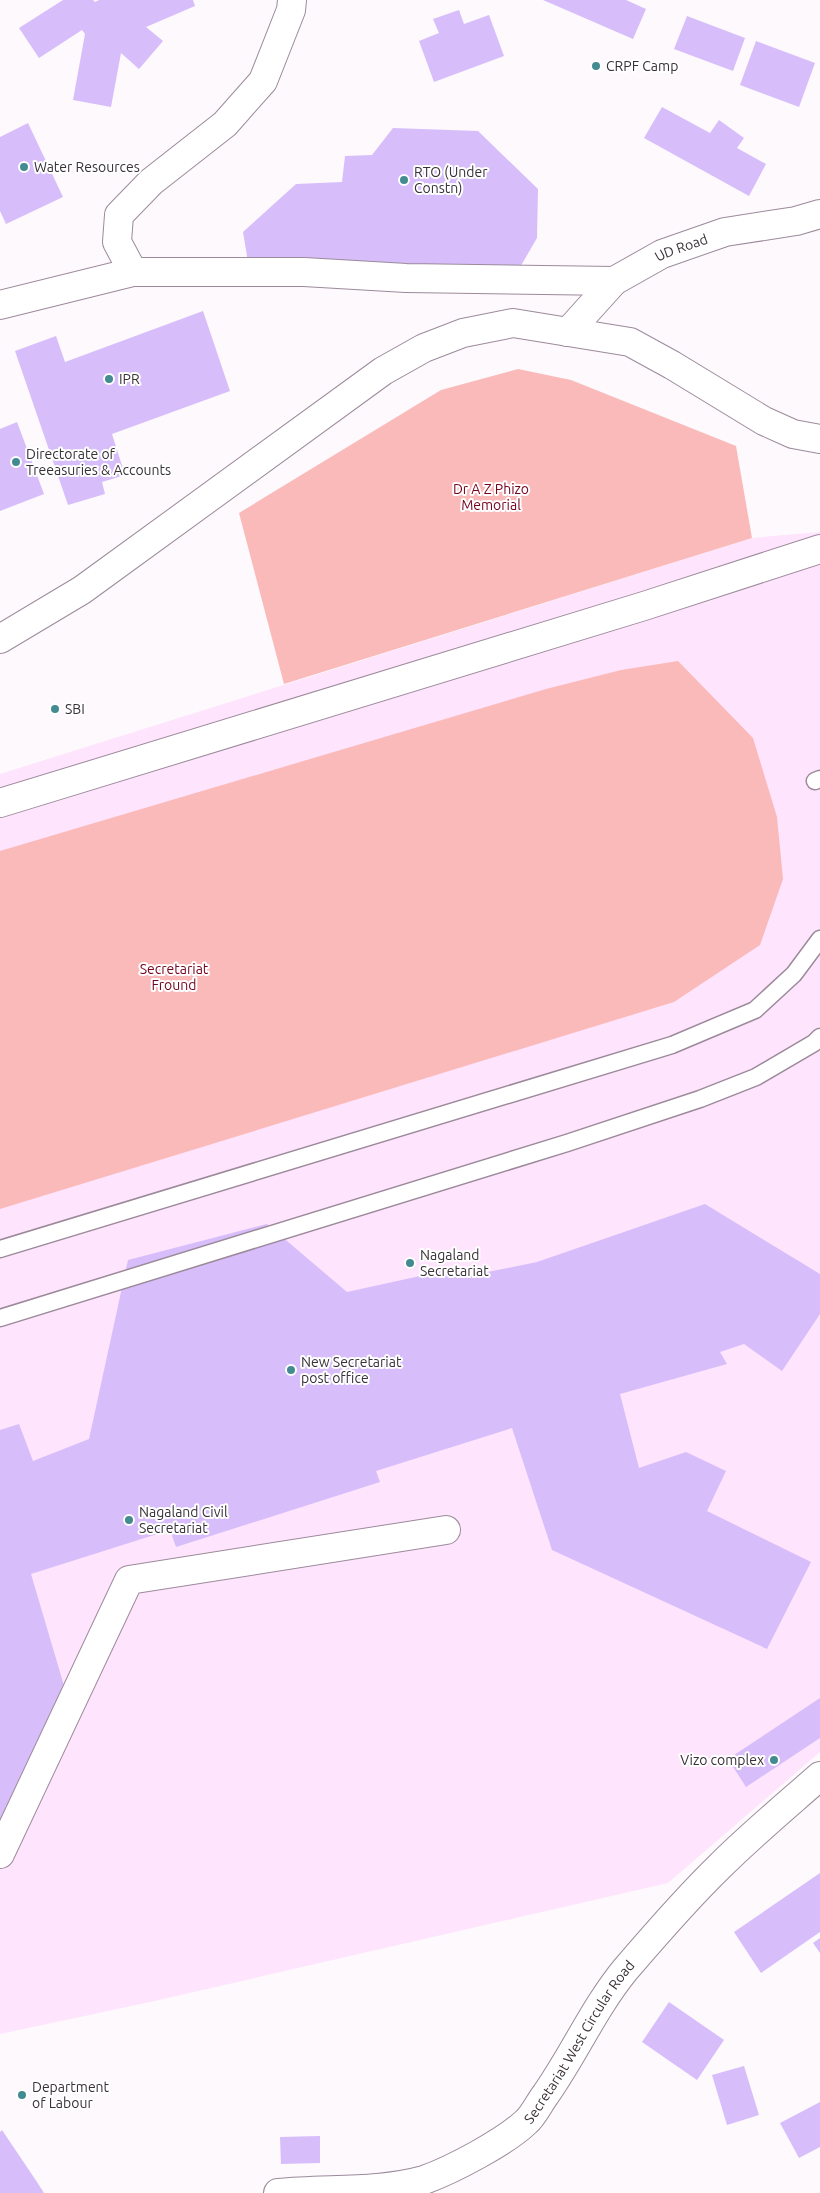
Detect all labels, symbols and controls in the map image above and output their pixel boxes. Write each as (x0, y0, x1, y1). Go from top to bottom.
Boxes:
place label: CRPF Camp (606, 58, 678, 74)
marker: CRPF Camp (590, 60, 602, 72)
place label: Water Resources (34, 159, 140, 175)
marker: Water Resources (18, 161, 30, 173)
place label: RTO (Under Constn) (414, 164, 488, 196)
marker: RTO (Under Constn) (398, 174, 410, 186)
street label: UD Road (652, 231, 710, 265)
place label: IPR (119, 371, 140, 387)
marker: IPR (103, 373, 115, 385)
place label: Directorate of Treeasuries & Accounts (26, 446, 171, 478)
marker: Directorate of Treeasuries & Accounts (10, 456, 22, 468)
park label: Dr A Z Phizo Memorial (453, 481, 529, 513)
place label: SBI (65, 701, 85, 717)
marker: SBI (49, 703, 61, 715)
park label: Secretariat Fround (140, 961, 209, 993)
place label: Nagaland Secretariat (420, 1247, 489, 1279)
marker: Nagaland Secretariat (404, 1257, 416, 1269)
place label: New Secretariat post office (301, 1354, 402, 1386)
marker: New Secretariat post office (285, 1364, 297, 1376)
place label: Nagaland Civil Secretariat (139, 1504, 228, 1536)
marker: Nagaland Civil Secretariat (123, 1514, 135, 1526)
place label: Vizo complex (680, 1752, 764, 1768)
marker: Vizo complex (768, 1754, 780, 1766)
street label: Secretariat West Circular Road (521, 1957, 638, 2127)
place label: Department of Labour (32, 2079, 110, 2111)
marker: Department of Labour (16, 2089, 28, 2101)

